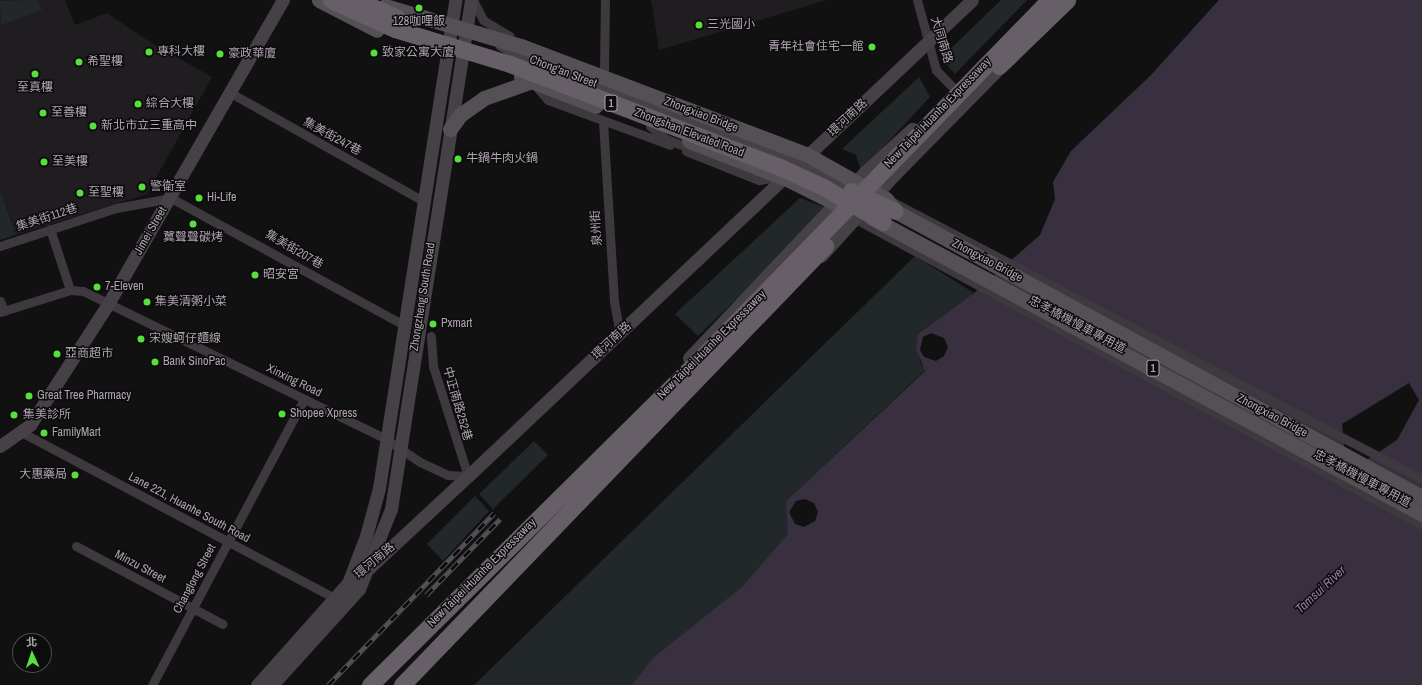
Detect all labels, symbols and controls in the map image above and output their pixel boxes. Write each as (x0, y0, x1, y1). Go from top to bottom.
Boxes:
marker: 128咖哩飯 (414, 3, 424, 13)
place label: 128咖哩飯 (393, 15, 445, 29)
street label: 大同南路 (927, 15, 955, 65)
place label: 三光國小 (707, 18, 755, 32)
marker: 三光國小 (694, 20, 704, 30)
place label: 青年社會住宅一館 (768, 40, 864, 54)
marker: 青年社會住宅一館 (867, 42, 877, 52)
place label: 專科大樓 (157, 45, 205, 59)
place label: 致家公寓大廈 (382, 46, 454, 60)
marker: 專科大樓 (144, 47, 154, 57)
place label: 豪政華廈 (228, 47, 276, 61)
marker: 致家公寓大廈 (369, 48, 379, 58)
marker: 豪政華廈 (215, 49, 225, 59)
street label: Chong'an Street (527, 53, 599, 91)
place label: 希聖樓 (87, 55, 123, 69)
street label: New Taipei Huanhe Expressaway (881, 55, 995, 171)
marker: 希聖樓 (74, 57, 84, 67)
marker: 至真樓 (30, 69, 40, 79)
place label: 至真樓 (17, 81, 53, 95)
road number: 1 (604, 94, 618, 112)
street label: Zhongxiao Bridge (662, 94, 740, 136)
street label: 環河南路 (826, 96, 870, 140)
place label: 綜合大樓 (146, 97, 194, 111)
marker: 綜合大樓 (133, 99, 143, 109)
street label: Zhongshan Elevated Road (632, 105, 746, 161)
place label: 至善樓 (51, 106, 87, 120)
marker: 至善樓 (38, 108, 48, 118)
street label: 集美街247巷 (300, 115, 364, 159)
place label: 新北市立三重高中 (101, 119, 197, 133)
marker: 新北市立三重高中 (88, 121, 98, 131)
place label: 牛鍋牛肉火鍋 (466, 152, 538, 166)
marker: 牛鍋牛肉火鍋 (453, 154, 463, 164)
place label: 至美樓 (52, 155, 88, 169)
marker: 至美樓 (39, 157, 49, 167)
place label: 警衛室 (150, 180, 186, 194)
marker: 警衛室 (137, 182, 147, 192)
place label: 至聖樓 (88, 186, 124, 200)
marker: 至聖樓 (75, 188, 85, 198)
place label: Hi-Life (207, 191, 237, 205)
marker: Hi-Life (194, 193, 204, 203)
street label: 集美街112巷 (14, 201, 80, 235)
street label: Jimei Street (132, 204, 170, 258)
street label: 泉州街 (589, 210, 605, 246)
marker: 冀聲聲碳烤 (188, 219, 198, 229)
street label: 集美街207巷 (263, 228, 325, 272)
place label: 冀聲聲碳烤 (163, 231, 223, 245)
street label: Zhongxiao Bridge (949, 236, 1025, 286)
street label: Zhongzheng South Road (407, 242, 439, 352)
place label: 昭安宮 (263, 268, 299, 282)
marker: 昭安宮 (250, 270, 260, 280)
place label: 7-Eleven (105, 280, 144, 294)
marker: 7-Eleven (92, 282, 102, 292)
street label: New Taipei Huanhe Expressaway (655, 288, 769, 402)
street label: 忠孝橋機慢車專用道 (1026, 293, 1128, 357)
place label: 集美清粥小菜 (155, 295, 227, 309)
marker: 集美清粥小菜 (142, 297, 152, 307)
place label: Pxmart (441, 317, 472, 331)
marker: Pxmart (428, 319, 438, 329)
street label: 環河南路 (590, 319, 634, 363)
place label: 宋嫂蚵仔麵線 (149, 332, 221, 346)
marker: 宋嫂蚵仔麵線 (136, 334, 146, 344)
place label: 亞商超市 (65, 347, 113, 361)
marker: 亞商超市 (52, 349, 62, 359)
place label: Bank SinoPac (163, 355, 225, 369)
marker: Bank SinoPac (150, 357, 160, 367)
road number: 1 (1146, 359, 1160, 377)
street label: Xinxing Road (264, 361, 324, 401)
street label: 中正南路252巷 (440, 365, 474, 443)
place label: Great Tree Pharmacy (37, 389, 131, 403)
marker: Great Tree Pharmacy (24, 391, 34, 401)
street label: Zhongxiao Bridge (1234, 391, 1310, 441)
place label: Shopee Xpress (290, 407, 357, 421)
place label: 集美診所 (23, 408, 71, 422)
marker: 集美診所 (8, 409, 20, 421)
marker: Shopee Xpress (277, 409, 287, 419)
place label: FamilyMart (52, 426, 101, 440)
marker: FamilyMart (39, 428, 49, 438)
street label: 忠孝橋機慢車專用道 (1311, 447, 1413, 511)
place label: 大惠藥局 (19, 468, 67, 482)
marker: 大惠藥局 (70, 470, 80, 480)
street label: Lane 221, Huanhe South Road (126, 470, 252, 546)
street label: New Taipei Huanhe Expressaway (425, 516, 539, 630)
street label: 環河南路 (352, 540, 398, 582)
street label: Changlong Street (171, 542, 219, 616)
street label: Minzu Street (112, 548, 168, 586)
water label: Tamsui River (1293, 563, 1349, 617)
north arrow (12, 633, 52, 673)
text: 北 (26, 635, 37, 649)

